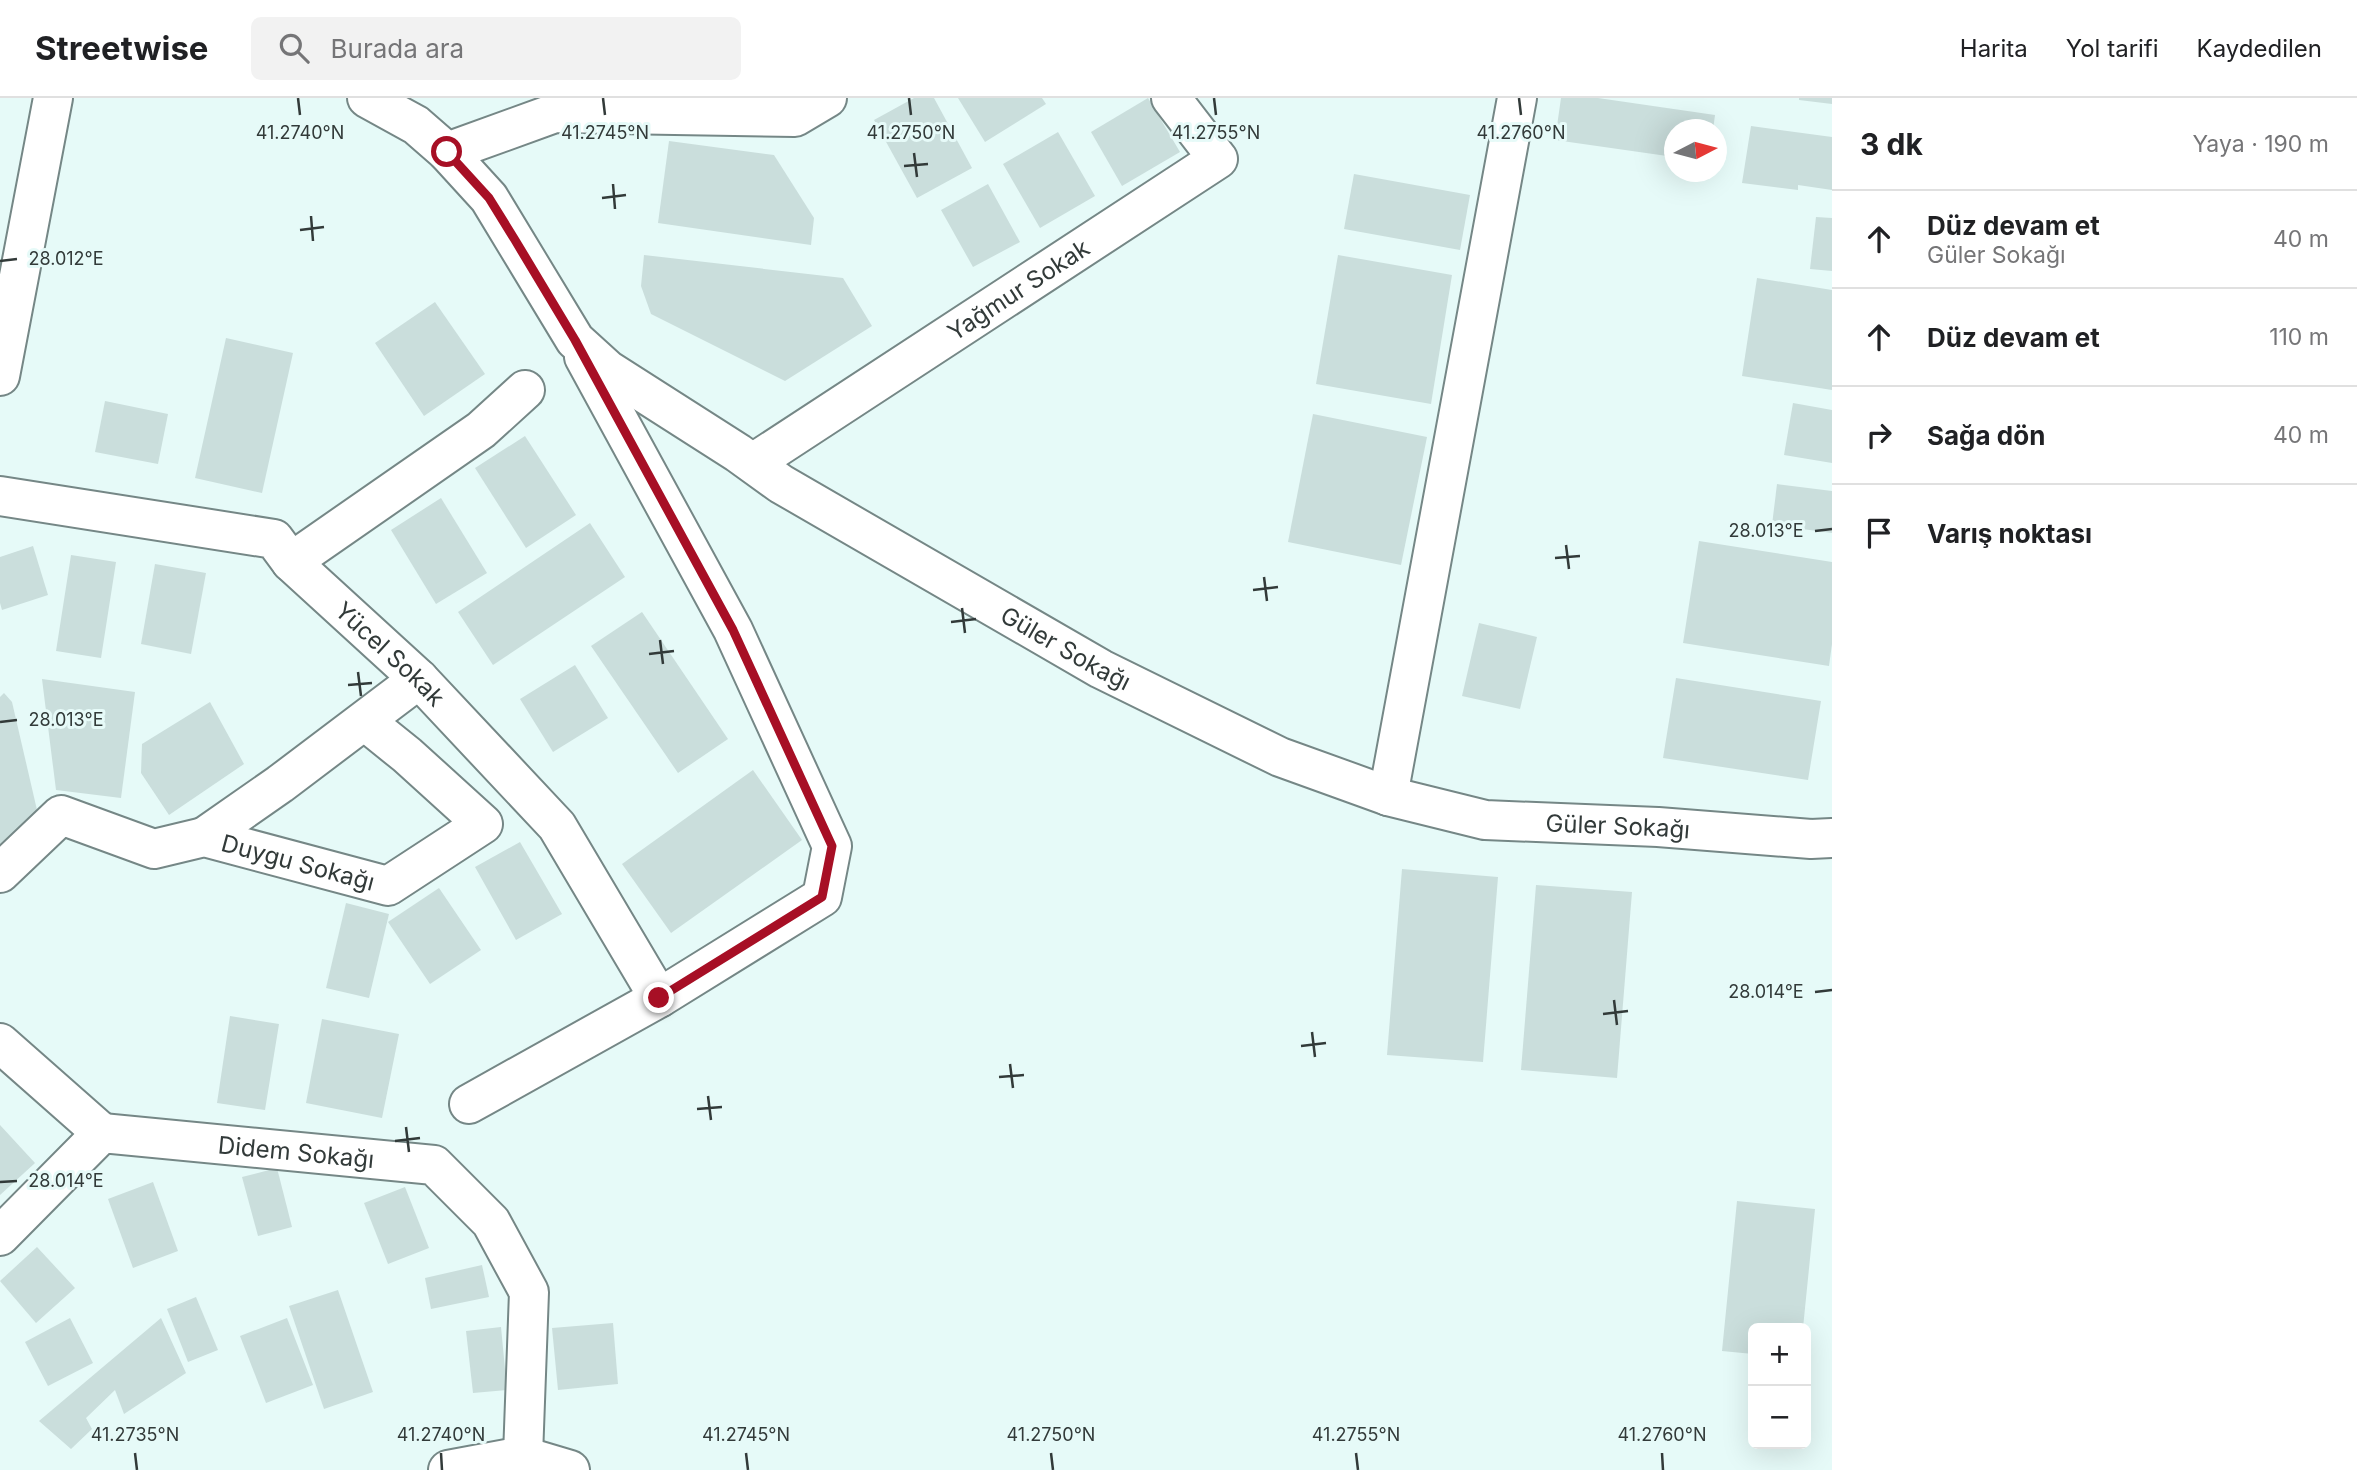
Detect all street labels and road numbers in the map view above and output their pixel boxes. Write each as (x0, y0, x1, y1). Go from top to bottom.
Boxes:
street label: Yağmur Sokak (942, 233, 1095, 346)
street label: Yücel Sokak (329, 595, 451, 712)
street label: Güler Sokağı (996, 600, 1136, 696)
street label: Güler Sokağı (1545, 808, 1691, 844)
street label: Duygu Sokağı (218, 828, 378, 896)
street label: Didem Sokağı (217, 1130, 375, 1174)

